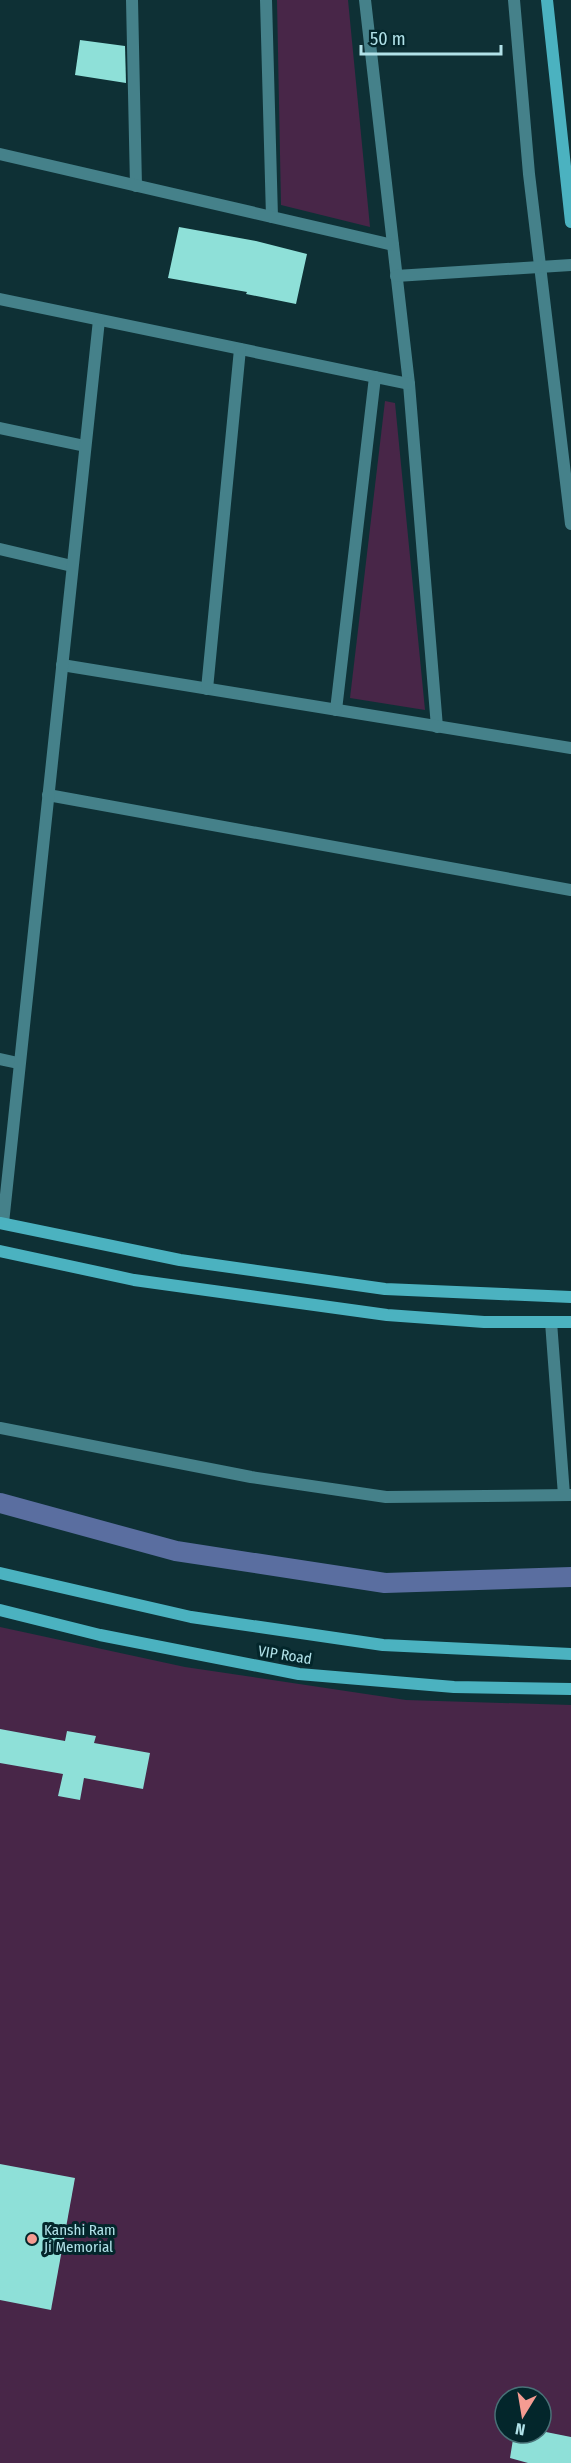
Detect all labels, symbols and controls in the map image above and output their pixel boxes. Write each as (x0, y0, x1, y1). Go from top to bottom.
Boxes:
scale bar (361, 18, 500, 56)
text: 50 m (370, 28, 406, 50)
street label: VIP Road (257, 1642, 313, 1668)
place label: Kanshi Ram Ji Memorial (44, 2221, 116, 2256)
marker: Kanshi Ram Ji Memorial (25, 2232, 39, 2246)
north arrow (493, 2385, 553, 2445)
text: N (514, 2419, 527, 2439)

